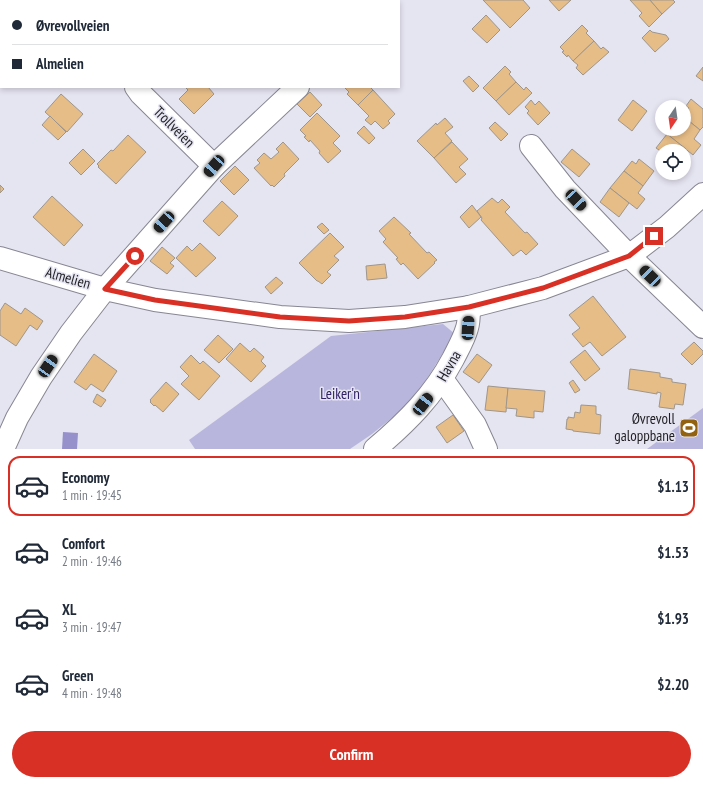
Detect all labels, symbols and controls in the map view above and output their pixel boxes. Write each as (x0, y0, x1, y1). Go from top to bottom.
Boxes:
text: Øvrevollveien (36, 16, 110, 35)
text: Almelien (36, 54, 84, 73)
north arrow (655, 100, 691, 136)
map controls (655, 100, 691, 180)
street label: Trollveien (150, 102, 199, 151)
button: locate (655, 144, 691, 180)
car (202, 153, 226, 179)
car (563, 187, 589, 213)
car (152, 209, 176, 235)
route end (645, 227, 663, 245)
route start (126, 247, 144, 265)
street label: Almelien (43, 262, 93, 293)
car (637, 263, 663, 289)
car (461, 316, 475, 340)
street label: Havna (432, 347, 465, 385)
car (36, 353, 60, 379)
park label: Leiker'n (320, 384, 360, 403)
car (411, 391, 435, 417)
place label: Øvrevoll galoppbane (614, 409, 676, 445)
sports icon: Øvrevoll galoppbane (678, 417, 700, 439)
icon: car (14, 468, 50, 504)
text: Economy (62, 468, 110, 487)
text: $1.13 (657, 477, 689, 496)
text: 1 min · 19:45 (62, 487, 122, 504)
icon: car (14, 534, 50, 570)
text: Comfort (62, 534, 105, 553)
text: $1.53 (657, 543, 689, 562)
text: 2 min · 19:46 (62, 553, 122, 570)
icon: car (14, 600, 50, 636)
text: XL (62, 600, 76, 619)
text: $1.93 (657, 609, 689, 628)
text: 3 min · 19:47 (62, 619, 122, 636)
icon: car (14, 666, 50, 702)
text: Green (62, 666, 94, 685)
text: $2.20 (657, 675, 689, 694)
text: 4 min · 19:48 (62, 685, 122, 702)
button: Confirm (12, 731, 691, 777)

